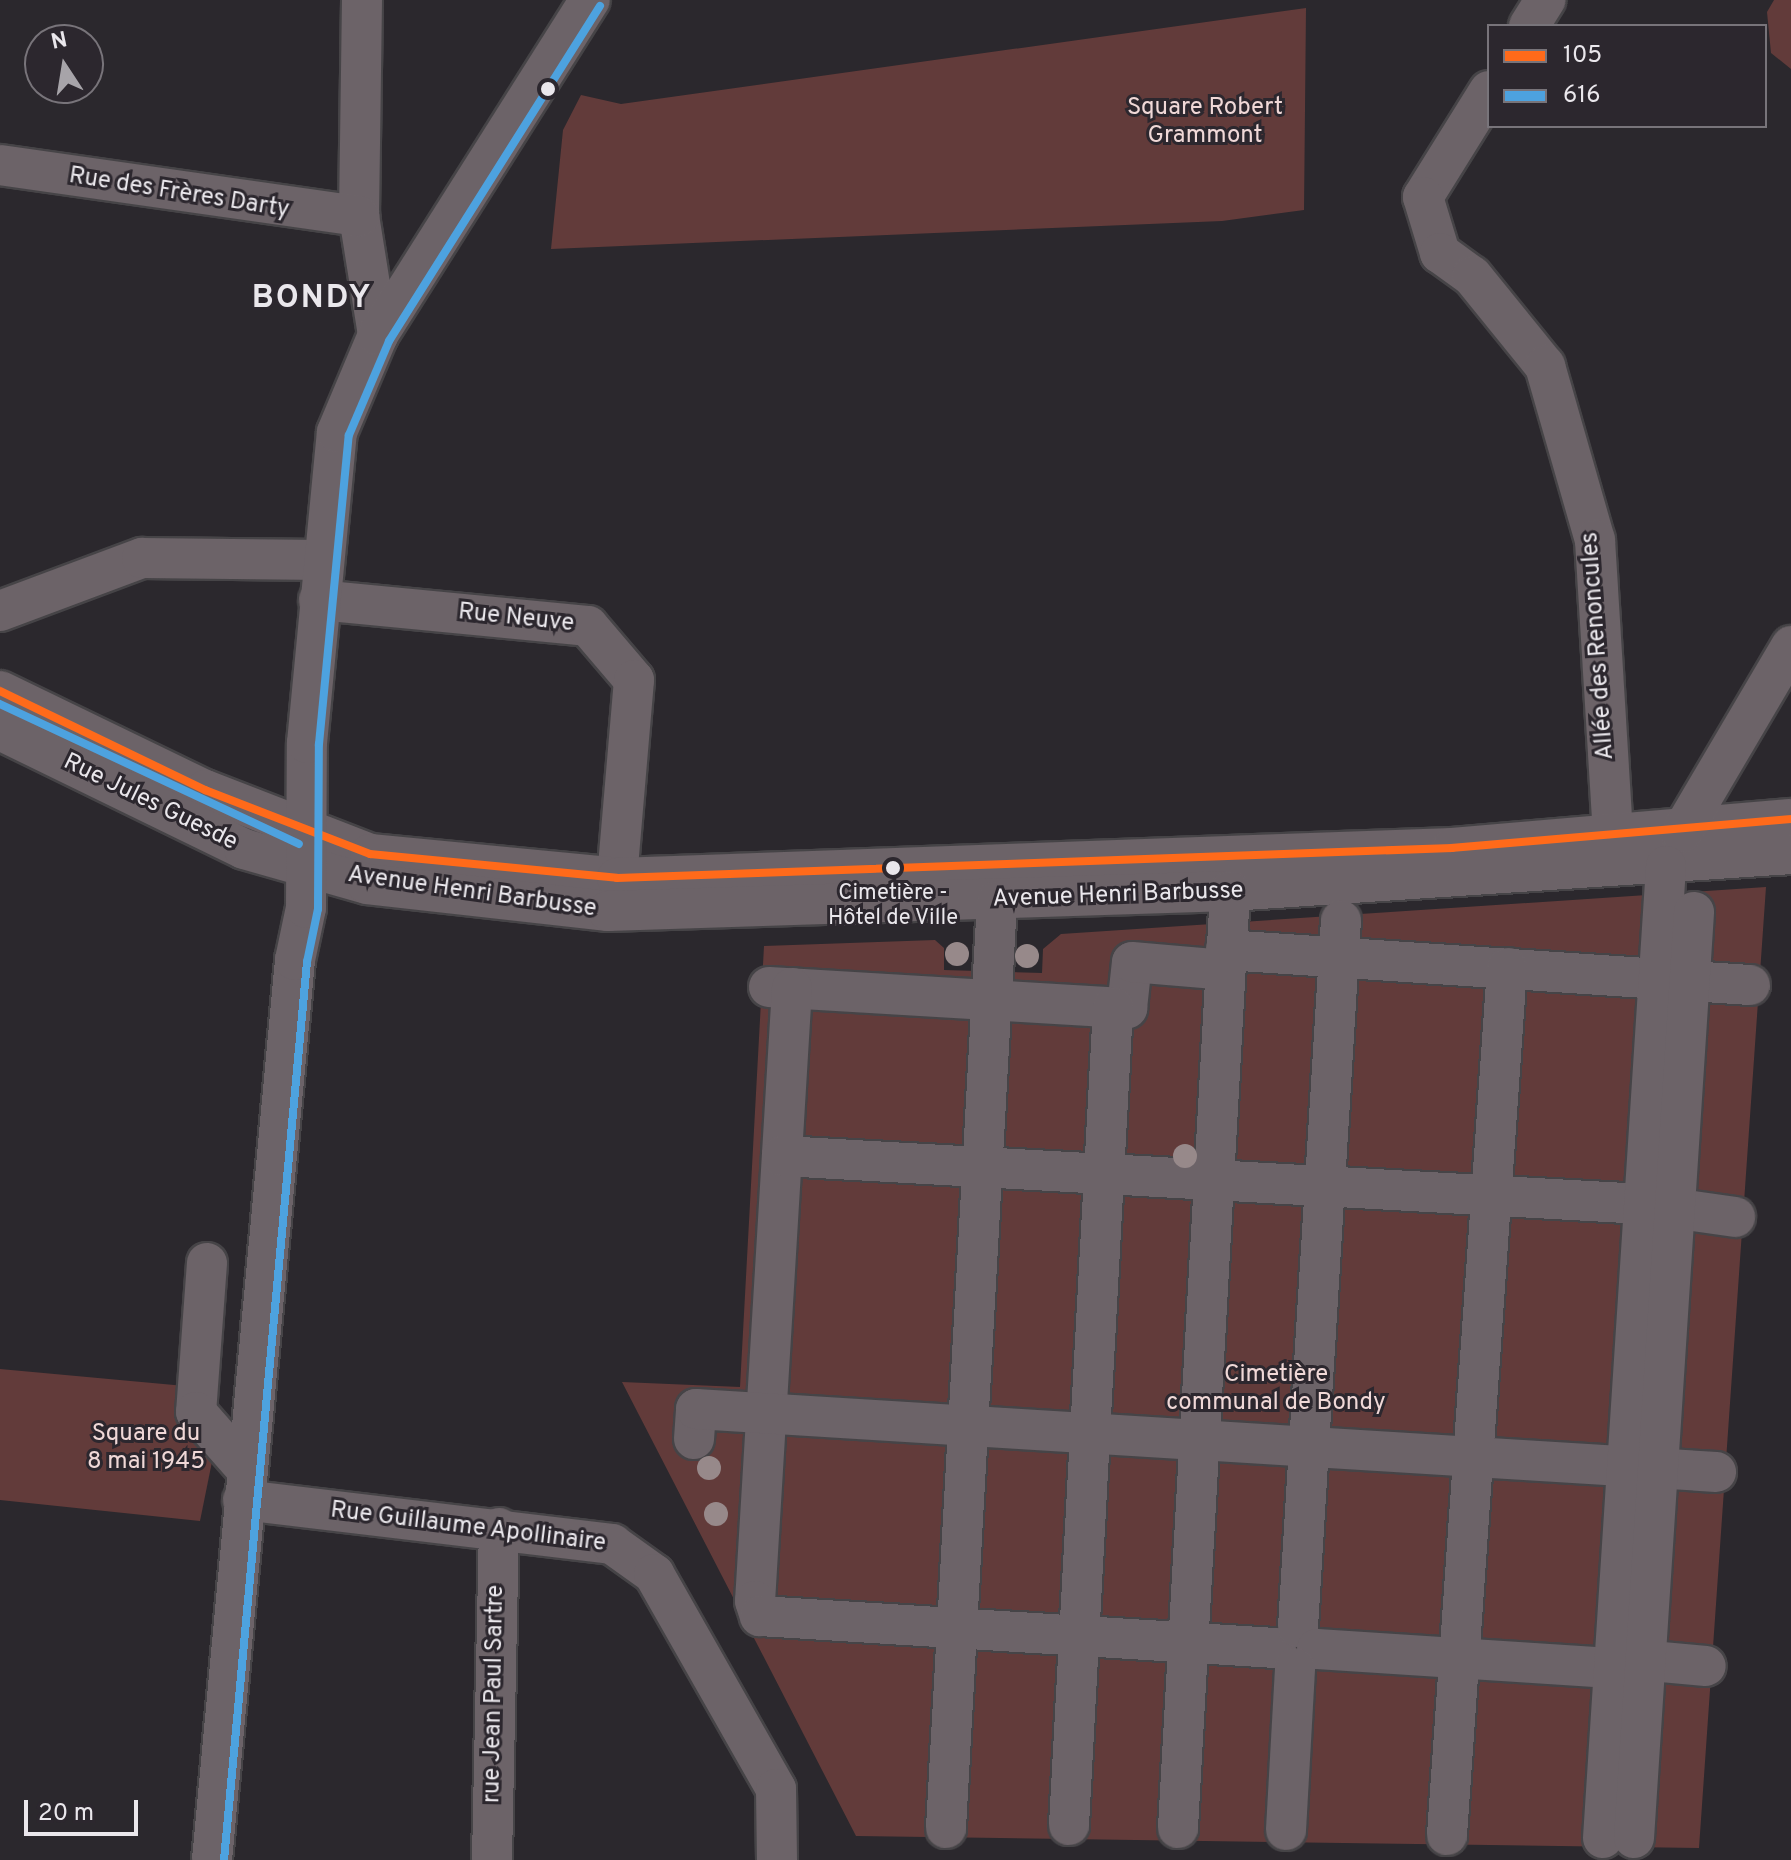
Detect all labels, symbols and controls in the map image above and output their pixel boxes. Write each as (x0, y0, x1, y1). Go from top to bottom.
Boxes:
north arrow (24, 24, 104, 104)
legend (1487, 24, 1767, 128)
text: N (49, 27, 70, 57)
text: 105 (1563, 41, 1602, 71)
unlabelled marker (540, 81, 556, 97)
text: 616 (1563, 81, 1601, 111)
park label: Square Robert Grammont (1127, 95, 1283, 151)
street label: Rue des Frères Darty (67, 162, 291, 226)
district label: BONDY (252, 280, 372, 318)
street label: Allée des Renoncules (1577, 531, 1621, 761)
street label: Rue Neuve (457, 599, 575, 639)
street label: Rue Jules Guesde (58, 748, 242, 858)
marker: Cimetière - Hôtel de Ville (885, 860, 901, 876)
street label: Avenue Henri Barbusse (346, 861, 598, 925)
street label: Avenue Henri Barbusse (992, 877, 1244, 915)
place label: Cimetière - Hôtel de Ville (828, 880, 958, 932)
park label: Cimetière communal de Bondy (1166, 1362, 1386, 1418)
park label: Square du 8 mai 1945 (87, 1421, 205, 1477)
street label: Rue Guillaume Apollinaire (328, 1497, 608, 1559)
street label: rue Jean Paul Sartre (479, 1585, 511, 1803)
scale bar (28, 1784, 142, 1834)
text: 20 m (38, 1799, 94, 1829)

